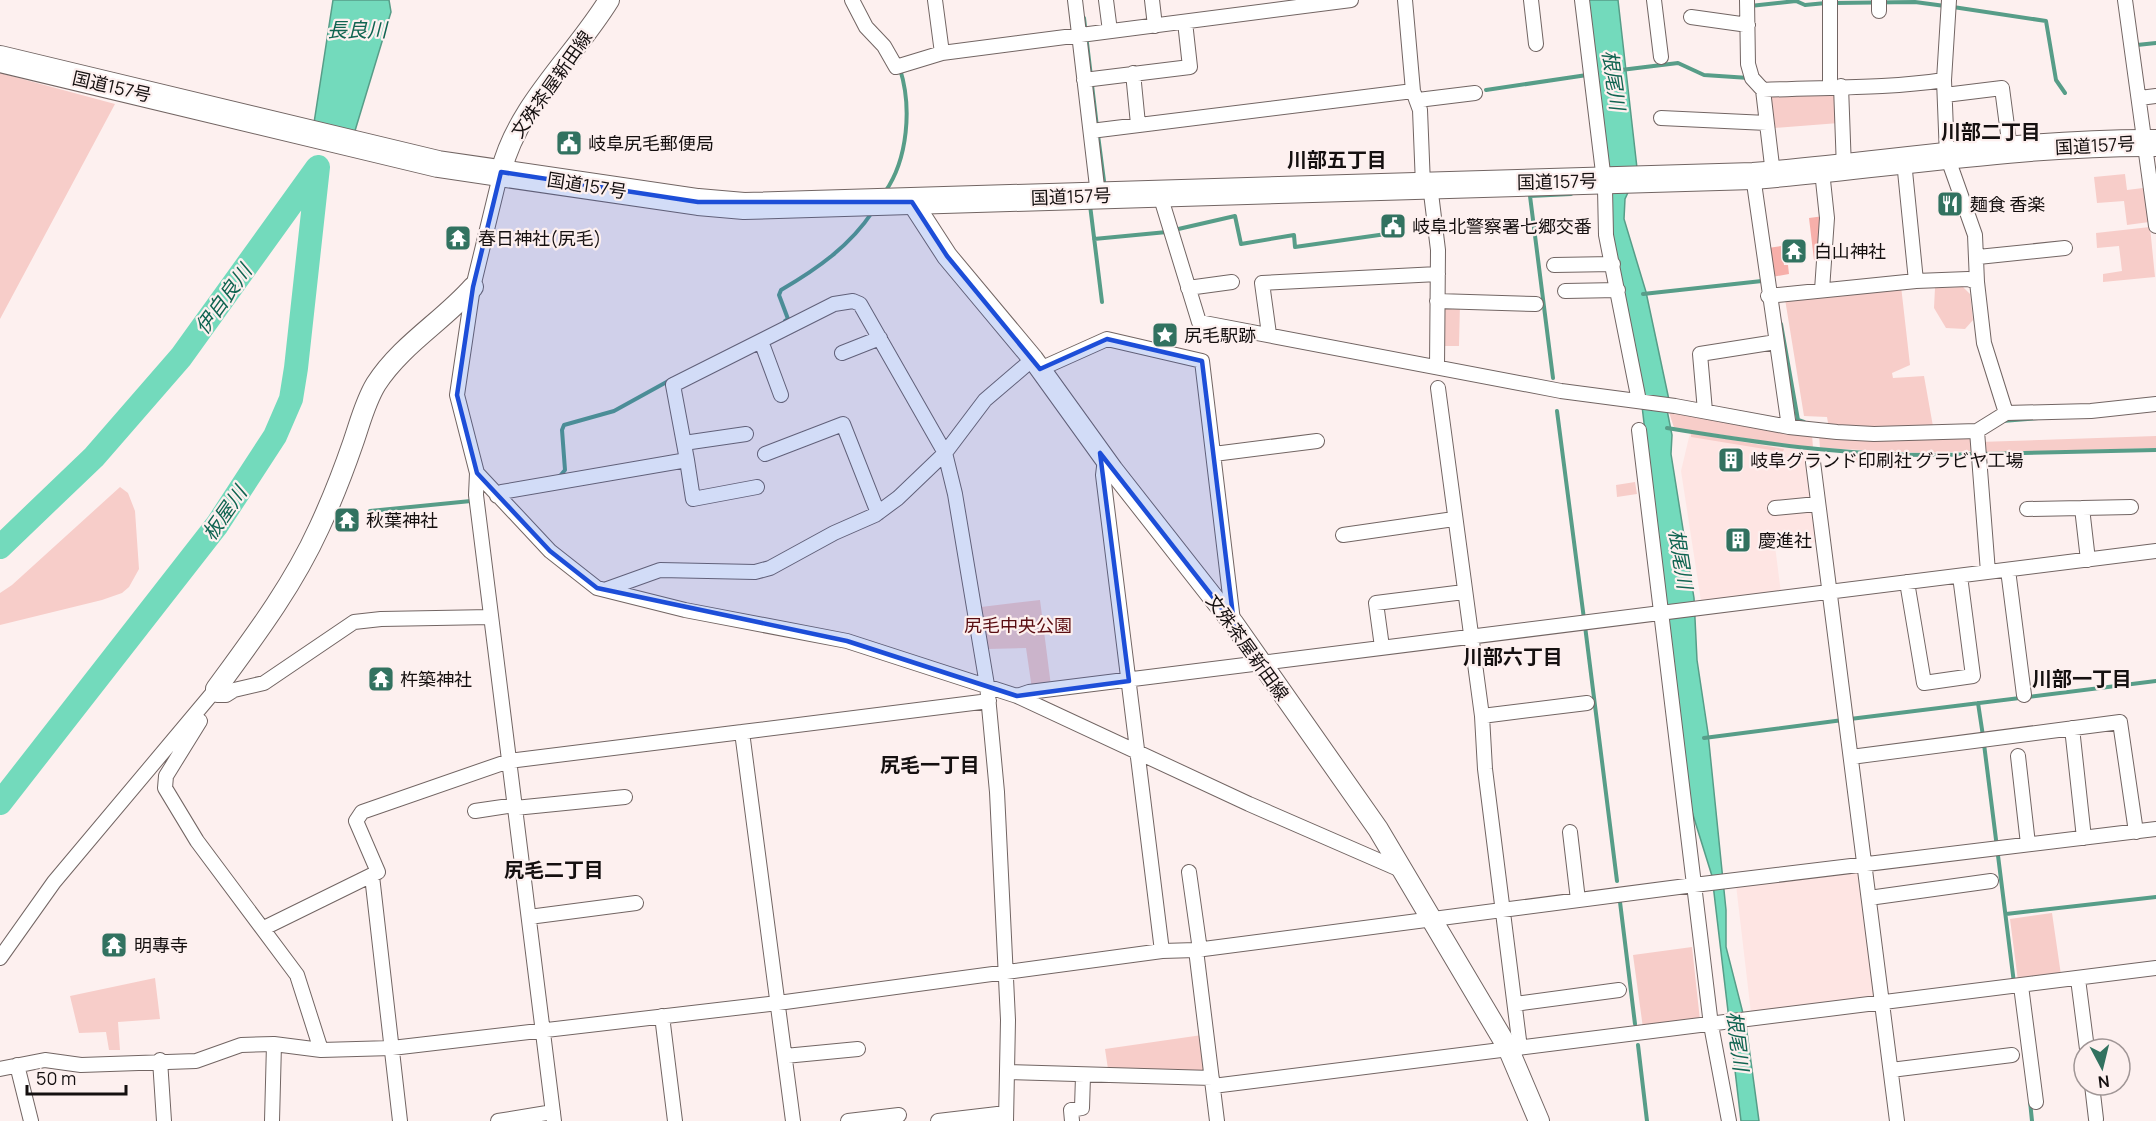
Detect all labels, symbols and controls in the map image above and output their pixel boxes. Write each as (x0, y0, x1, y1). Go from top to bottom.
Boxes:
water label: 長良川 (327, 16, 389, 43)
street label: 文殊茶屋新田線 (505, 26, 597, 142)
water label: 根尾川 (1596, 48, 1632, 114)
street label: 国道157号 (70, 65, 154, 107)
district label: 川部二丁目 (1941, 118, 2041, 145)
public building icon: 岐阜尻毛郵便局 (554, 128, 584, 158)
place label: 岐阜尻毛郵便局 (588, 131, 714, 155)
street label: 国道157号 (2054, 131, 2136, 159)
district label: 川部五丁目 (1287, 146, 1387, 173)
street label: 国道157号 (545, 167, 629, 203)
street label: 国道157号 (1517, 168, 1597, 194)
street label: 国道157号 (1030, 183, 1112, 209)
restaurant icon: 麺食 香楽 (1935, 189, 1965, 219)
place label: 麺食 香楽 (1970, 192, 2046, 216)
public building icon: 岐阜北警察署七郷交番 (1378, 211, 1408, 241)
place label: 岐阜北警察署七郷交番 (1412, 214, 1592, 238)
temple icon: 春日神社(尻毛) (443, 223, 473, 253)
place label: 春日神社(尻毛) (478, 226, 601, 250)
temple icon: 白山神社 (1779, 236, 1809, 266)
place label: 白山神社 (1814, 239, 1886, 263)
water label: 伊自良川 (189, 257, 259, 339)
place icon: 尻毛駅跡 (1150, 320, 1180, 350)
place label: 尻毛駅跡 (1184, 323, 1256, 347)
building icon: 岐阜グランド印刷社 グラビヤ工場 (1716, 445, 1746, 475)
place label: 岐阜グランド印刷社 グラビヤ工場 (1750, 448, 2024, 472)
water label: 板屋川 (196, 479, 253, 545)
temple icon: 秋葉神社 (332, 505, 362, 535)
place label: 秋葉神社 (366, 508, 438, 532)
building icon: 慶進社 (1723, 525, 1753, 555)
water label: 根尾川 (1663, 527, 1699, 593)
place label: 慶進社 (1758, 528, 1812, 552)
street label: 文殊茶屋新田線 (1201, 589, 1295, 705)
park label: 尻毛中央公園 (964, 613, 1072, 637)
district label: 川部六丁目 (1463, 643, 1563, 670)
temple icon: 杵築神社 (366, 664, 396, 694)
district label: 川部一丁目 (2032, 665, 2132, 692)
place label: 杵築神社 (400, 667, 472, 691)
district label: 尻毛一丁目 (880, 751, 980, 778)
district label: 尻毛二丁目 (504, 856, 604, 883)
temple icon: 明專寺 (99, 930, 129, 960)
place label: 明專寺 (134, 933, 188, 957)
water label: 根尾川 (1721, 1010, 1755, 1074)
north arrow (2072, 1037, 2132, 1097)
scale bar (27, 1058, 126, 1096)
text: 50 m (36, 1066, 76, 1090)
text: N (2097, 1070, 2111, 1094)

